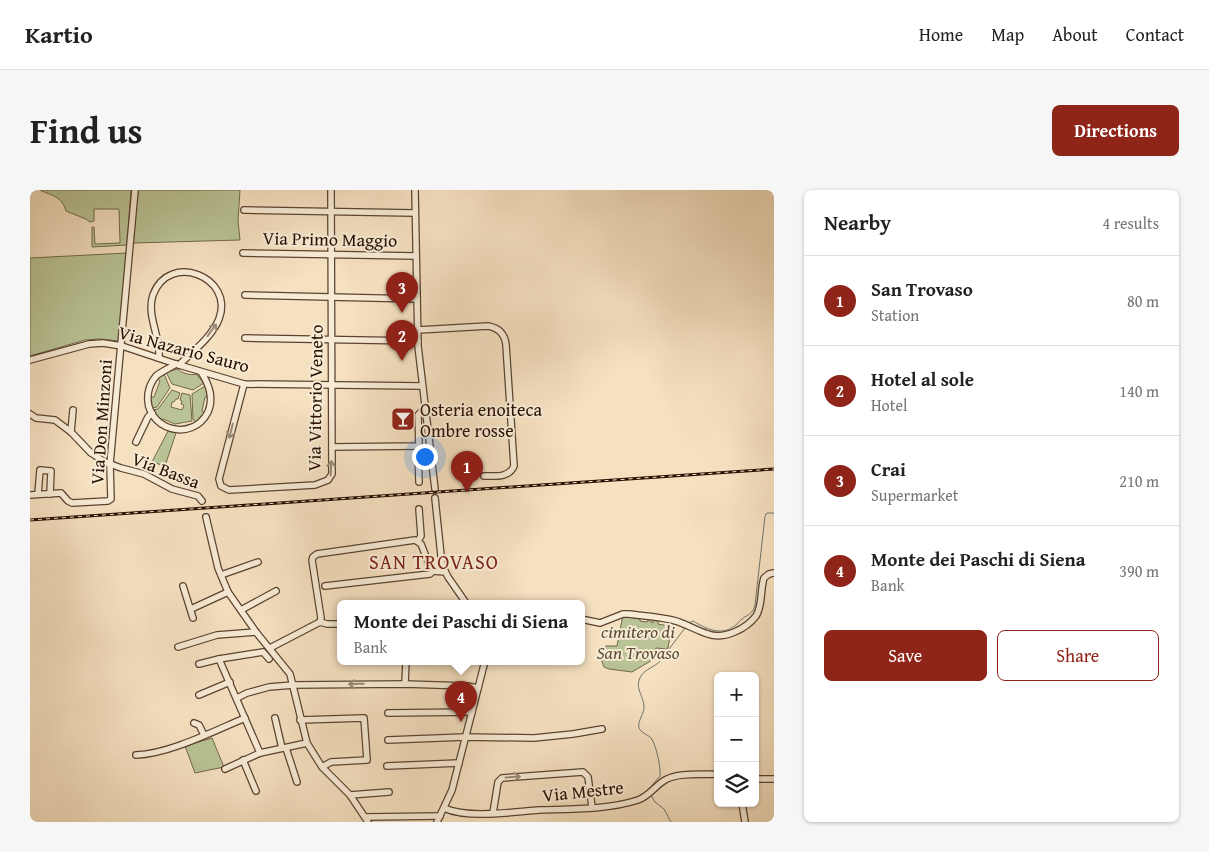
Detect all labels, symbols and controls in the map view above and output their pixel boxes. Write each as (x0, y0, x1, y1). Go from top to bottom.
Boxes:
text: Kartio (25, 17, 93, 52)
text: Home (919, 21, 963, 48)
text: Map (991, 21, 1024, 48)
text: About (1052, 21, 1098, 48)
text: Contact (1126, 21, 1184, 48)
text: Find us (30, 105, 143, 156)
button: Directions (1052, 105, 1179, 156)
text: Nearby (824, 207, 891, 238)
text: 4 results (1102, 211, 1159, 235)
street label: Via Primo Maggio (262, 224, 398, 254)
pin: 3 (386, 272, 418, 313)
text: San Trovaso (871, 275, 973, 303)
text: 1 (836, 289, 844, 313)
text: 80 m (1127, 289, 1159, 313)
text: Station (871, 303, 919, 327)
street label: Via Nazario Sauro (115, 318, 253, 380)
pin: 2 (386, 320, 418, 361)
one-way arrow (207, 323, 217, 337)
street label: Via Vittorio Veneto (300, 324, 330, 472)
street label: Via Don Minzoni (83, 358, 119, 486)
text: Hotel al sole (871, 365, 974, 393)
text: 2 (836, 379, 844, 403)
text: 140 m (1119, 379, 1159, 403)
text: Hotel (871, 393, 907, 417)
place label: Osteria enoiteca Ombre rosse (420, 396, 542, 444)
bar icon: Osteria enoiteca Ombre rosse (390, 406, 416, 432)
one-way arrow (226, 422, 236, 438)
your location (412, 444, 438, 470)
street label: Via Bassa (128, 445, 204, 495)
pin: 1 (451, 451, 483, 492)
text: Crai (871, 455, 906, 483)
one-way arrow (327, 460, 336, 476)
text: 3 (836, 469, 844, 493)
text: 210 m (1119, 469, 1159, 493)
text: Supermarket (871, 483, 958, 507)
text: Monte dei Paschi di Siena (871, 545, 1086, 573)
district label: SAN TROVASO (369, 547, 499, 576)
text: 4 (836, 559, 844, 583)
text: 390 m (1119, 559, 1159, 583)
text: Bank (871, 573, 905, 597)
popup (337, 600, 585, 665)
text: Monte dei Paschi di Siena (354, 607, 568, 635)
park label: cimitero di San Trovaso (596, 618, 680, 666)
button: Save (824, 630, 987, 681)
button: Share (997, 630, 1159, 681)
text: Bank (354, 635, 387, 659)
map controls (714, 672, 759, 807)
button: + (714, 672, 759, 717)
one-way arrow (349, 679, 365, 689)
pin: 4 (445, 681, 477, 722)
button: − (714, 717, 759, 762)
button: layers (714, 762, 759, 807)
one-way arrow (505, 772, 521, 781)
street label: Via Mestre (541, 773, 625, 809)

